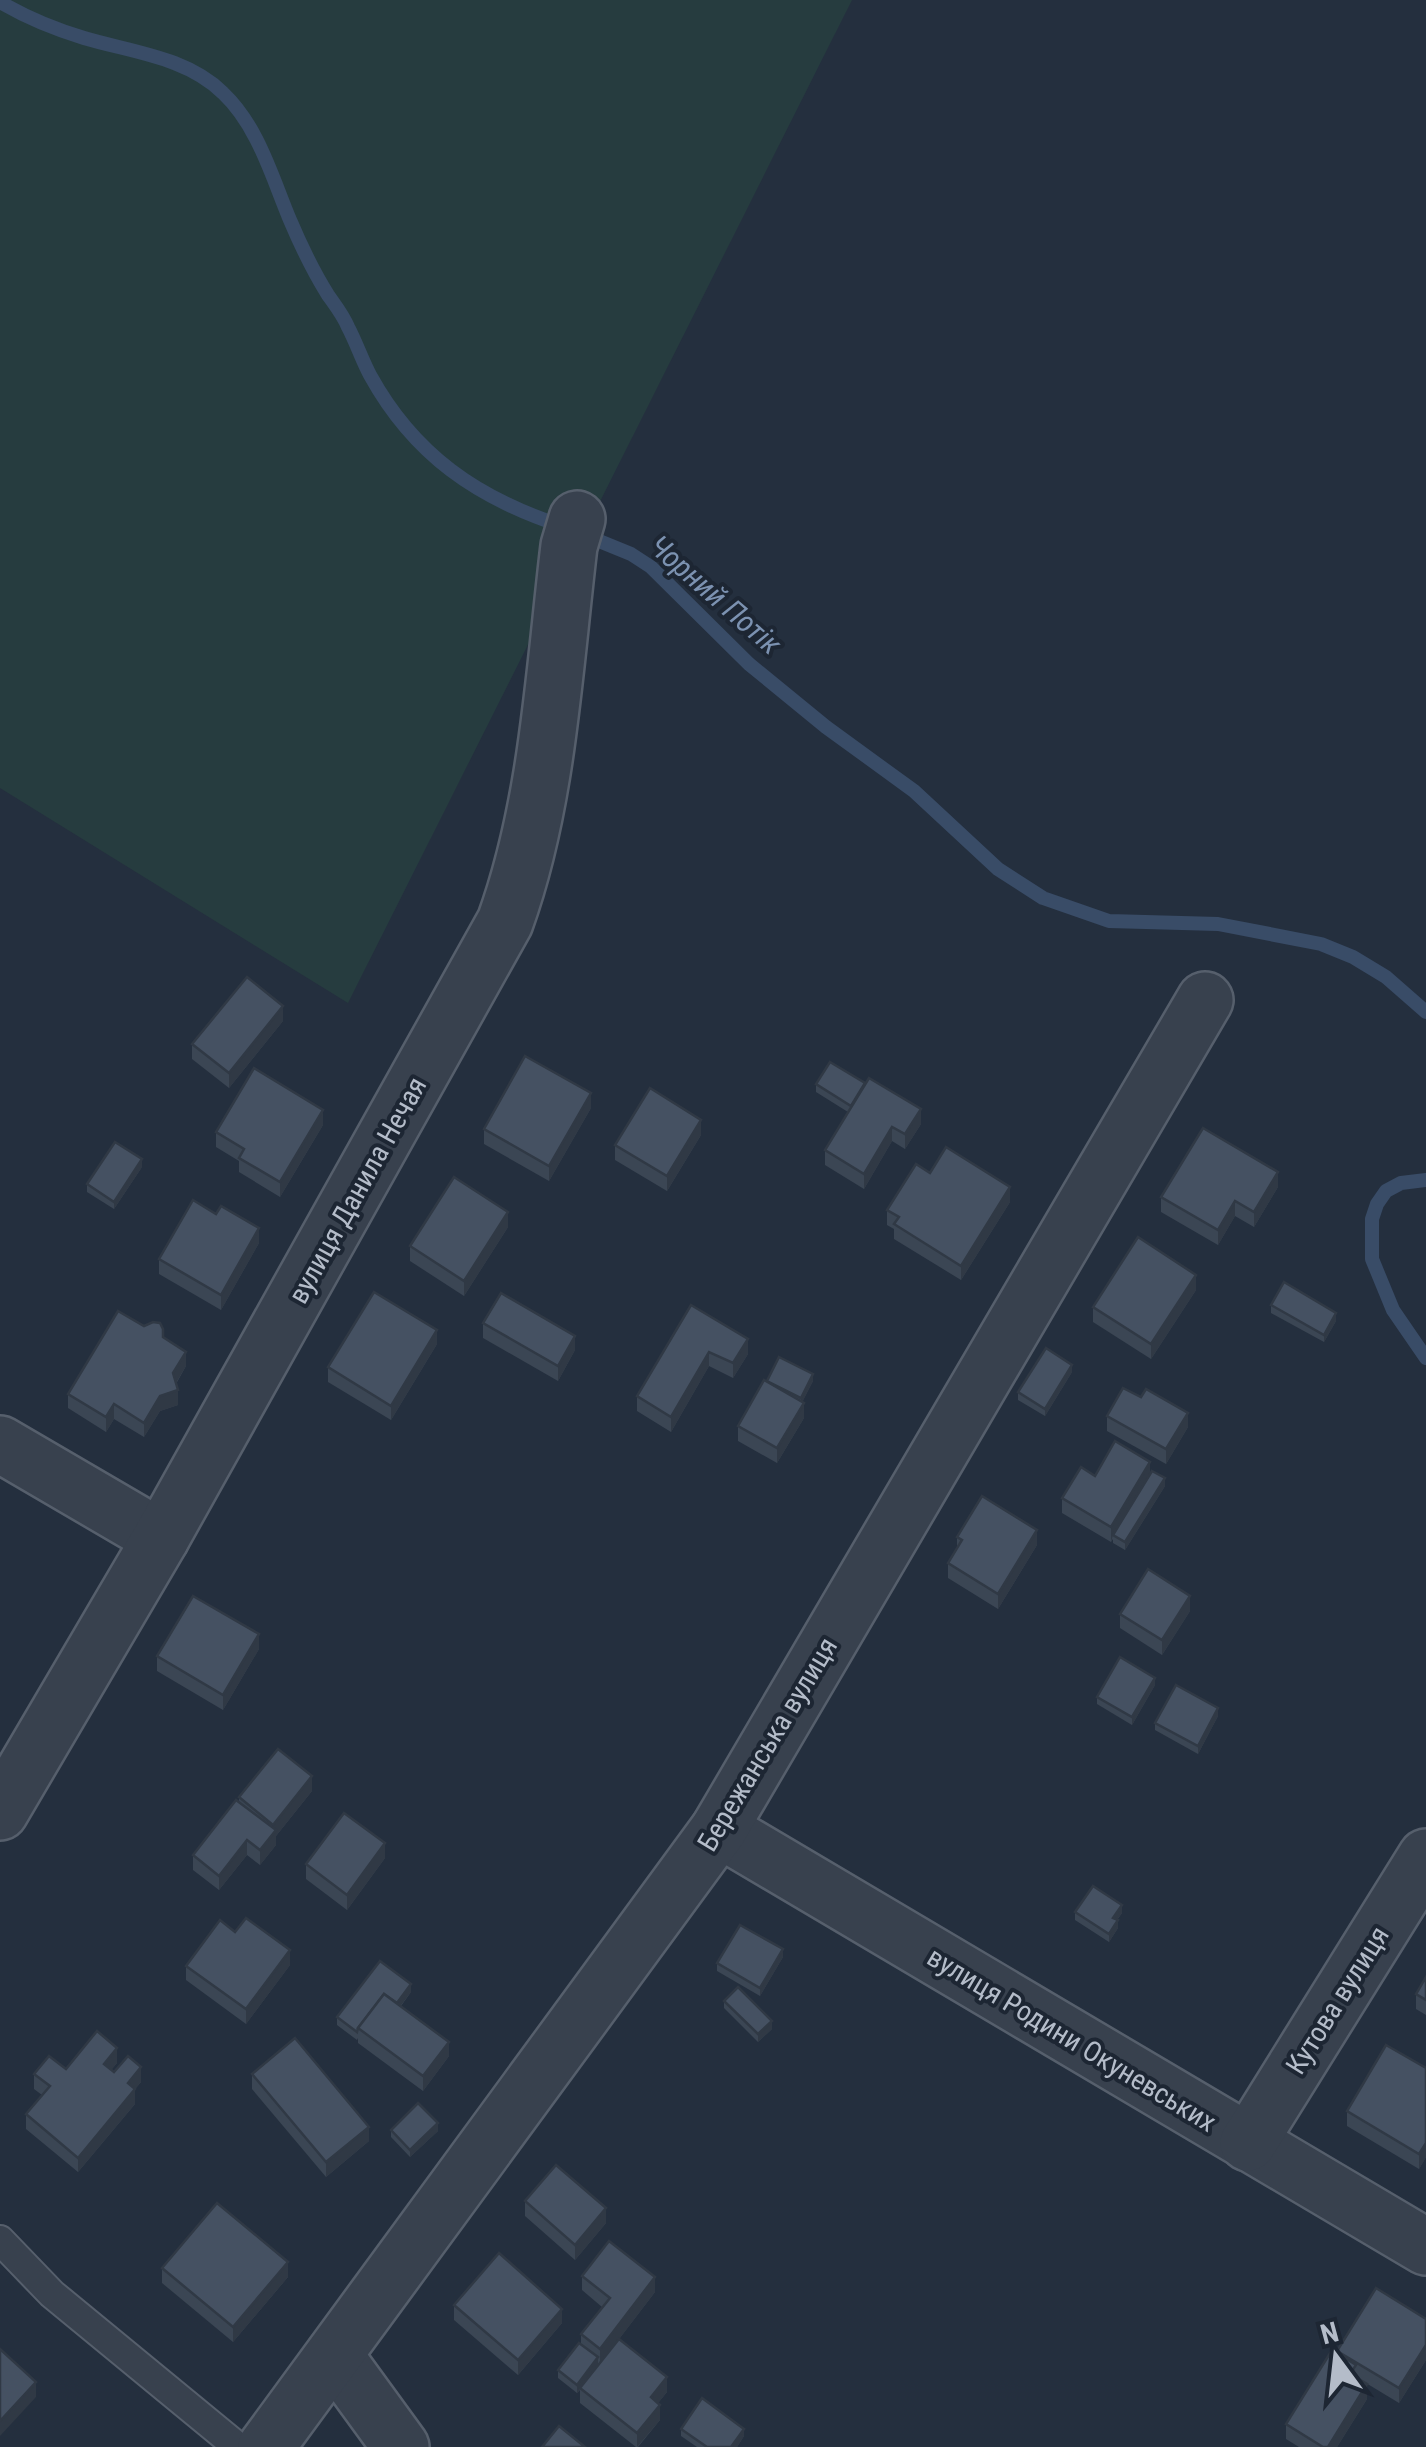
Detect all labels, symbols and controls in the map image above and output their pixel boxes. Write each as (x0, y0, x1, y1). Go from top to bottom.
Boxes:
water label: Чорний Потік (642, 528, 789, 662)
street label: вулиця Данила Нечая (281, 1071, 433, 1309)
street label: Бережанська вулиця (691, 1632, 844, 1857)
street label: Кутова вулиця (1279, 1920, 1396, 2080)
street label: вулиця Родини Окуневських (921, 1940, 1222, 2139)
north arrow (1286, 2307, 1386, 2407)
text: N (1317, 2315, 1342, 2351)

